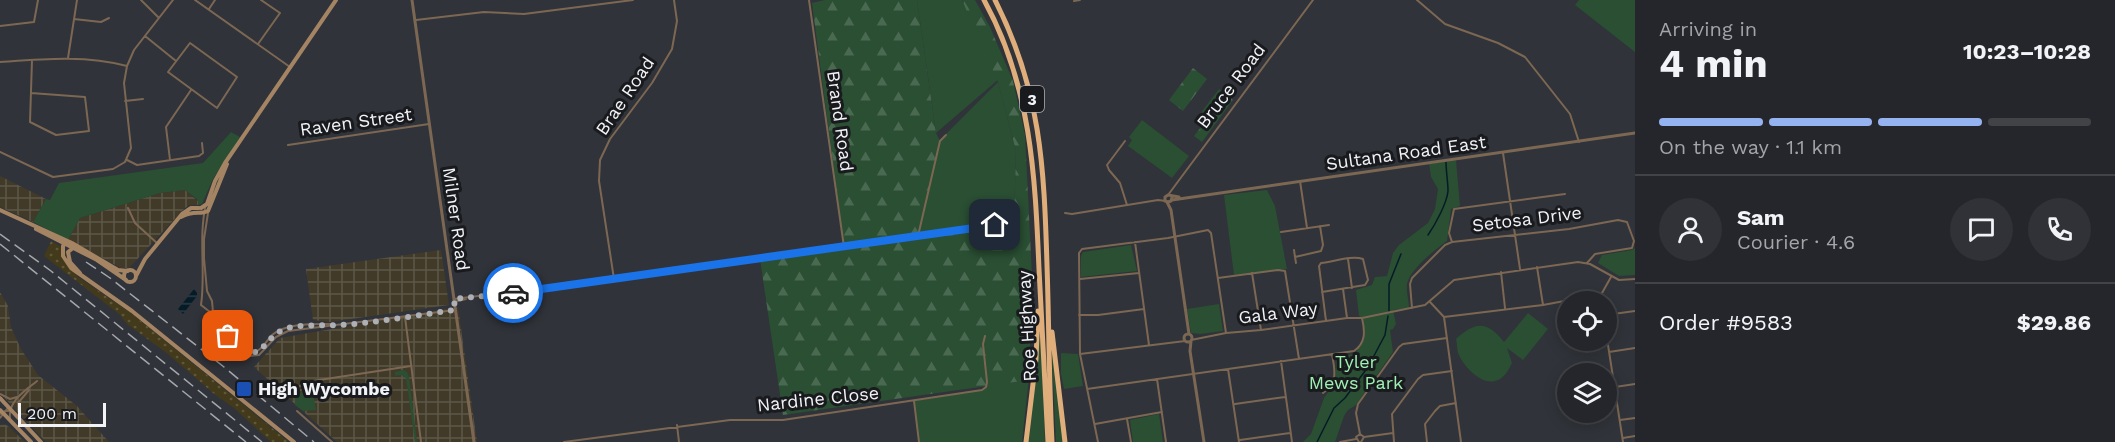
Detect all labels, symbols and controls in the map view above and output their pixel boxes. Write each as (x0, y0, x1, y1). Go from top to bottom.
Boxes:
text: Arriving in (1659, 17, 1757, 41)
street label: Bruce Road (1192, 39, 1269, 132)
text: 10:23–10:28 (1963, 39, 2091, 64)
text: 4 min (1659, 41, 1768, 86)
street label: Brae Road (591, 53, 658, 139)
street label: Brand Road (823, 69, 858, 173)
road number: 3 (1020, 86, 1044, 112)
street label: Raven Street (298, 103, 414, 140)
street label: Sultana Road East (1325, 131, 1488, 174)
text: On the way · 1.1 km (1659, 135, 1842, 159)
street label: Milner Road (439, 166, 474, 272)
button: person (1659, 198, 1722, 261)
button: chat (1950, 198, 2013, 261)
button: phone (2028, 198, 2091, 261)
pin (969, 199, 1020, 250)
street label: Setosa Drive (1471, 201, 1583, 236)
text: Sam (1737, 205, 1785, 230)
icon: home (978, 208, 1011, 241)
text: Courier · 4.6 (1737, 230, 1855, 254)
courier (483, 263, 543, 323)
street label: Roe Highway (1013, 269, 1040, 382)
icon: car (497, 277, 530, 310)
map controls (1557, 291, 1617, 423)
button: locate (1557, 291, 1617, 351)
street label: Gala Way (1237, 297, 1319, 328)
pin (202, 310, 253, 361)
text: Order #9583 (1659, 310, 1793, 335)
text: $29.86 (2017, 310, 2091, 335)
icon: bag (211, 319, 244, 352)
park label: Tyler Mews Park (1309, 351, 1403, 393)
button: layers (1557, 363, 1617, 423)
place label: High Wycombe (258, 378, 390, 399)
marker: High Wycombe (235, 380, 253, 398)
street label: Nardine Close (756, 382, 880, 415)
scale bar (18, 400, 106, 428)
text: 200 m (27, 404, 77, 423)

